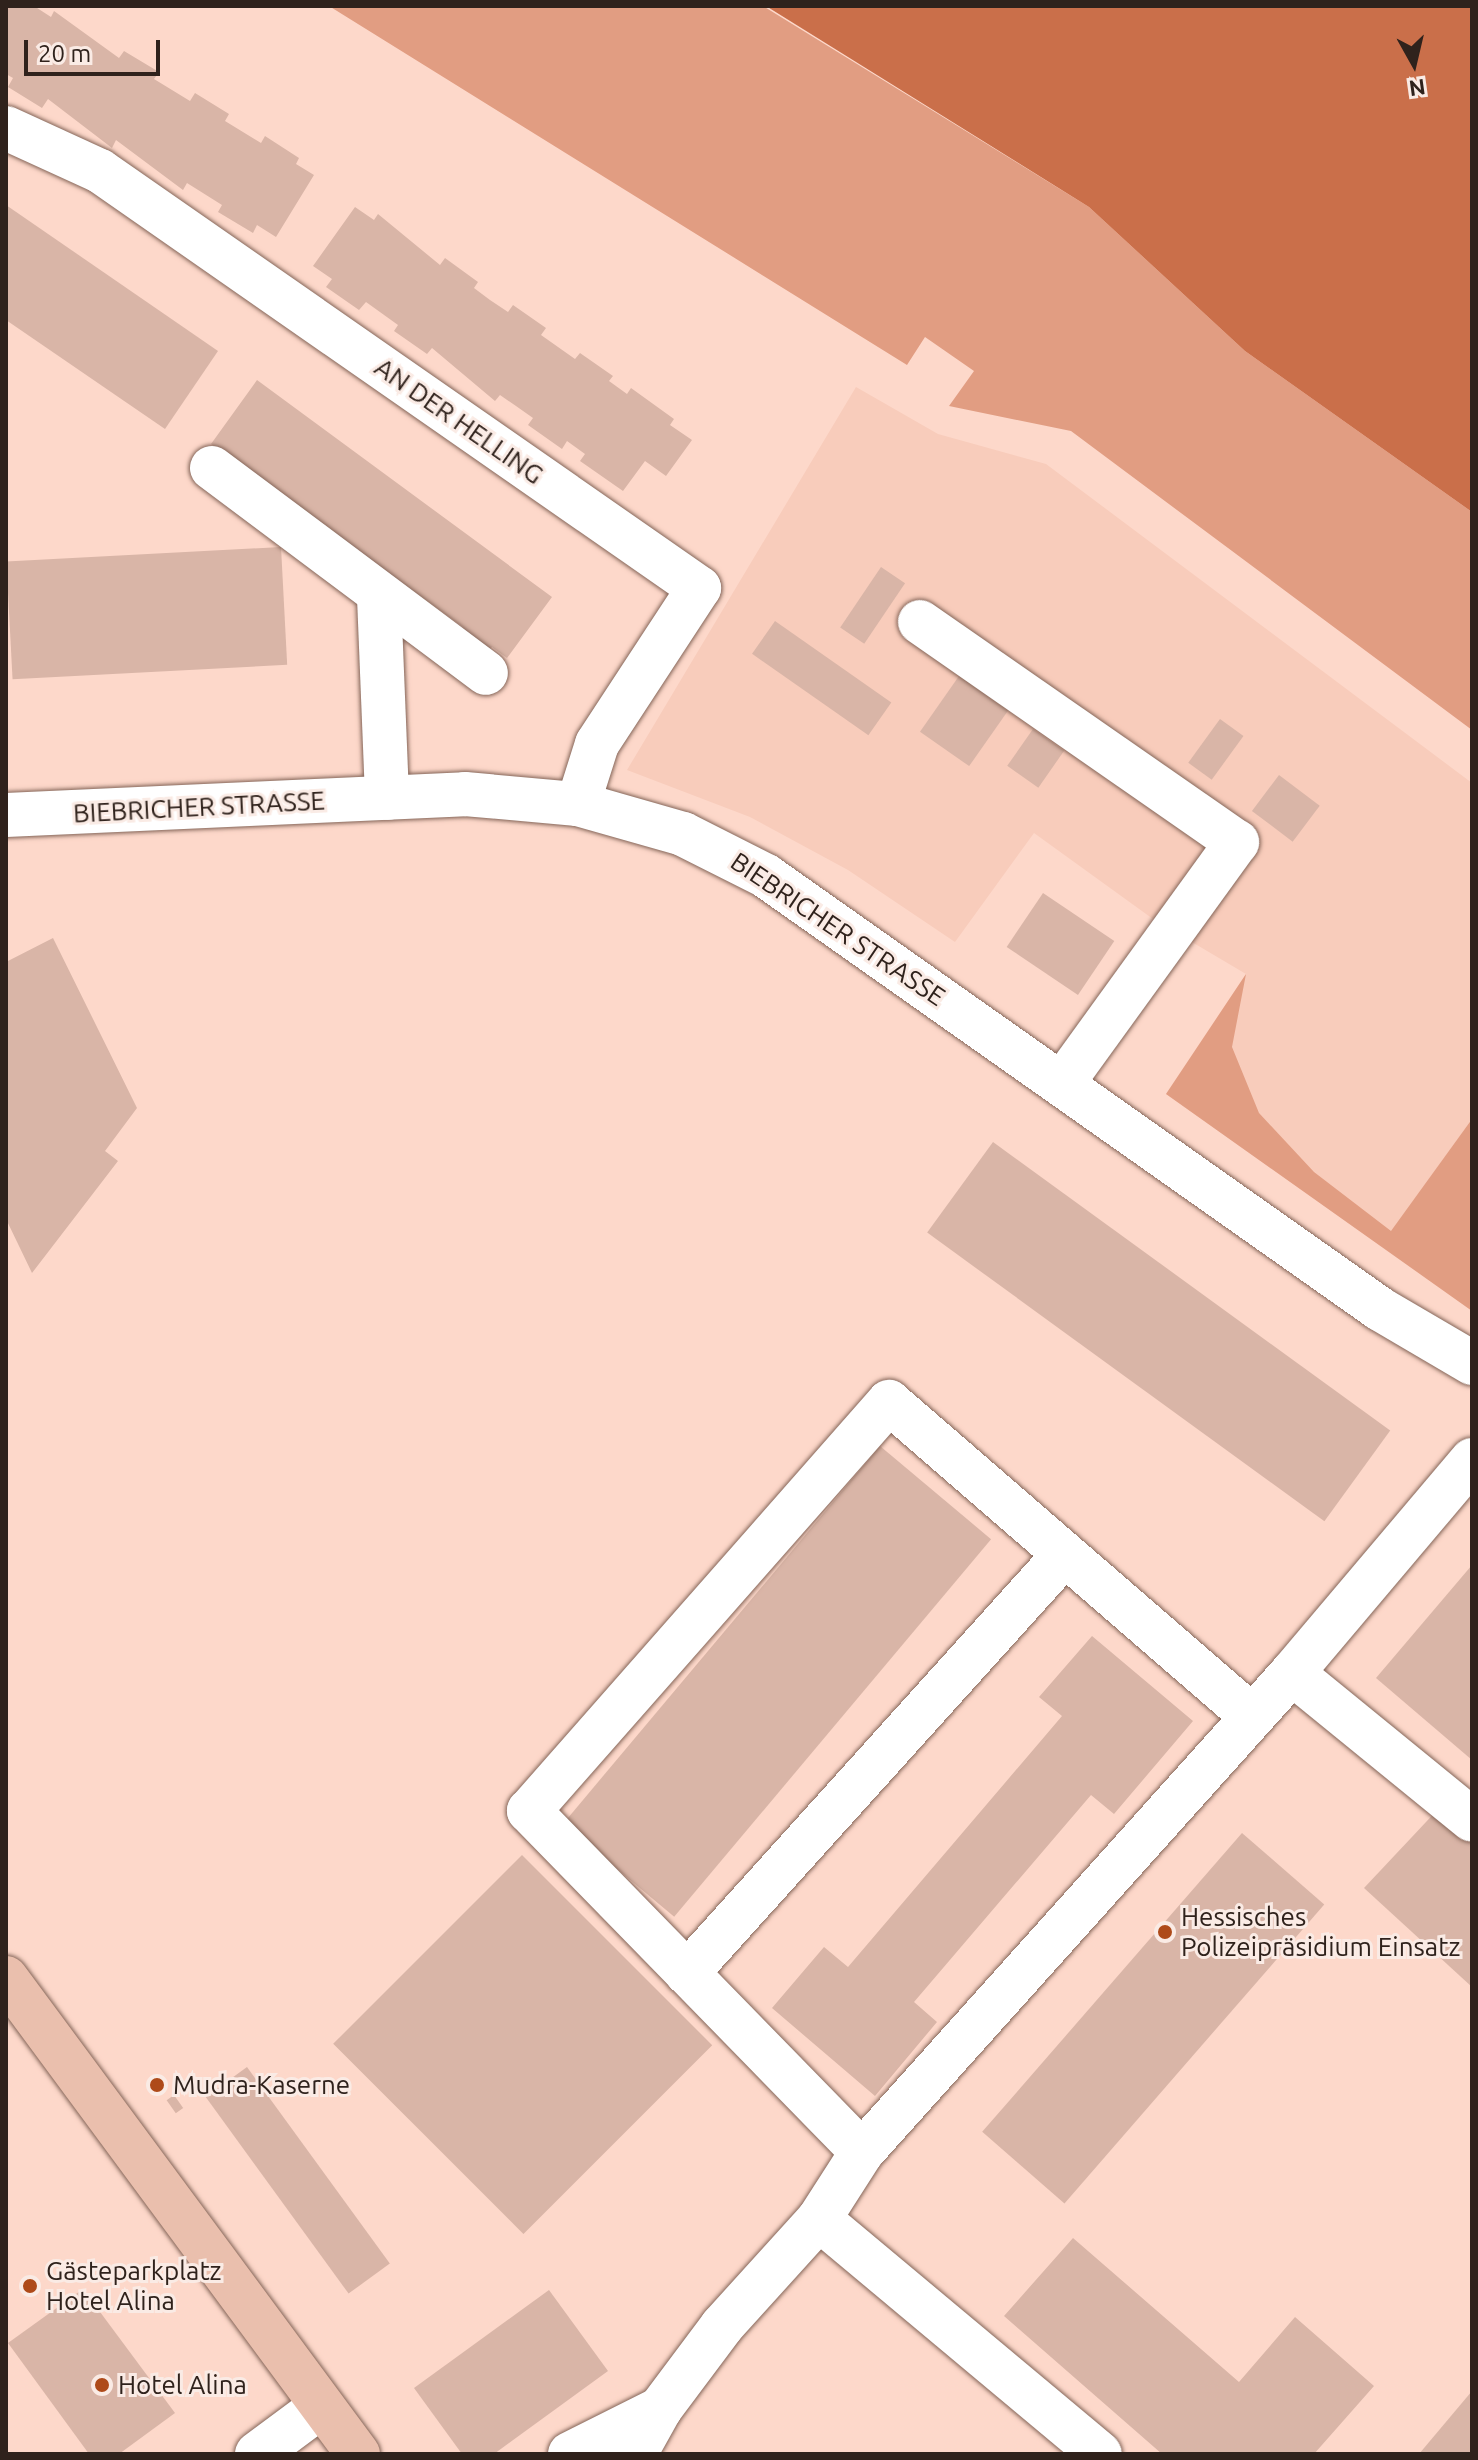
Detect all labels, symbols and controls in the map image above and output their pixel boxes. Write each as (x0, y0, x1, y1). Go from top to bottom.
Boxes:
scale bar (28, 24, 164, 74)
north arrow (1374, 24, 1454, 104)
text: 20 m (38, 40, 91, 67)
text: N (1408, 75, 1427, 102)
street label: AN DER HELLING (369, 351, 549, 491)
street label: BIEBRICHER STRASSE (72, 785, 326, 829)
street label: BIEBRICHER STRASSE (725, 846, 951, 1012)
place label: Hessisches Polizeipräsidium Einsatz (1181, 1901, 1460, 1962)
marker: Hessisches Polizeipräsidium Einsatz (1156, 1923, 1174, 1941)
place label: Mudra-Kaserne (173, 2069, 350, 2101)
marker: Mudra-Kaserne (148, 2076, 166, 2094)
place label: Gästeparkplatz Hotel Alina (46, 2255, 222, 2316)
marker: Gästeparkplatz Hotel Alina (21, 2277, 39, 2295)
place label: Hotel Alina (118, 2369, 247, 2401)
marker: Hotel Alina (93, 2376, 111, 2394)

